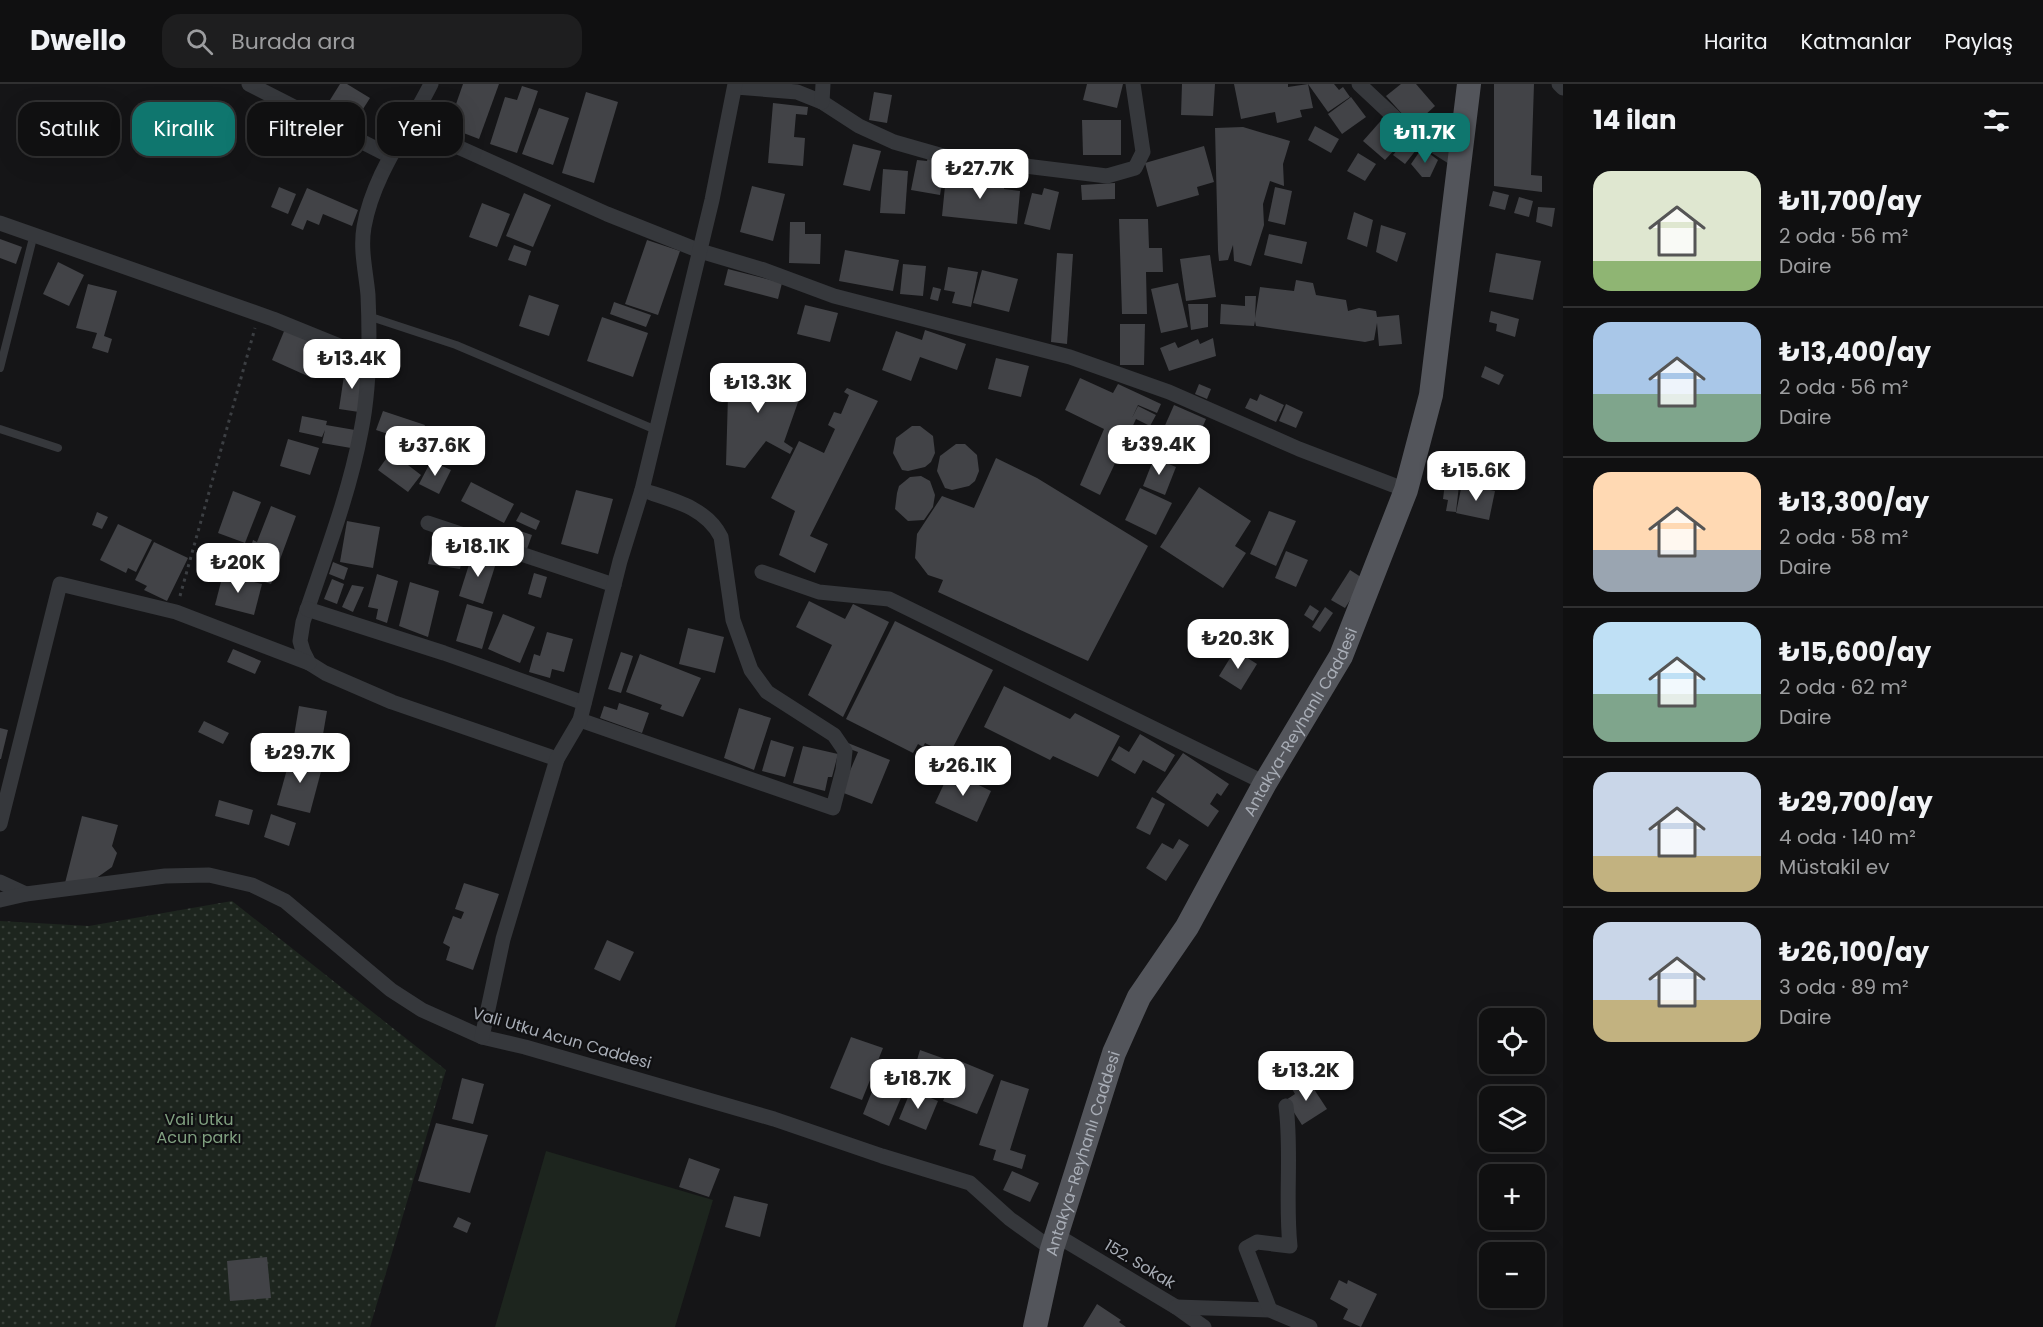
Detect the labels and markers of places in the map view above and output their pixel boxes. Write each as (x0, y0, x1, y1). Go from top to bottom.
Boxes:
pin: ₺11.7K (1376, 113, 1474, 164)
pin: ₺27.7K (931, 149, 1029, 200)
pin: ₺13.4K (303, 339, 401, 390)
pin: ₺13.3K (709, 363, 807, 414)
pin: ₺39.4K (1110, 425, 1208, 476)
pin: ₺37.6K (386, 426, 484, 477)
pin: ₺15.6K (1427, 451, 1525, 502)
pin: ₺18.1K (429, 527, 527, 578)
pin: ₺20K (202, 543, 274, 594)
pin: ₺20.3K (1189, 619, 1287, 670)
pin: ₺29.7K (251, 733, 349, 784)
pin: ₺26.1K (914, 746, 1012, 797)
pin: ₺13.2K (1257, 1051, 1355, 1102)
pin: ₺18.7K (869, 1059, 967, 1110)

